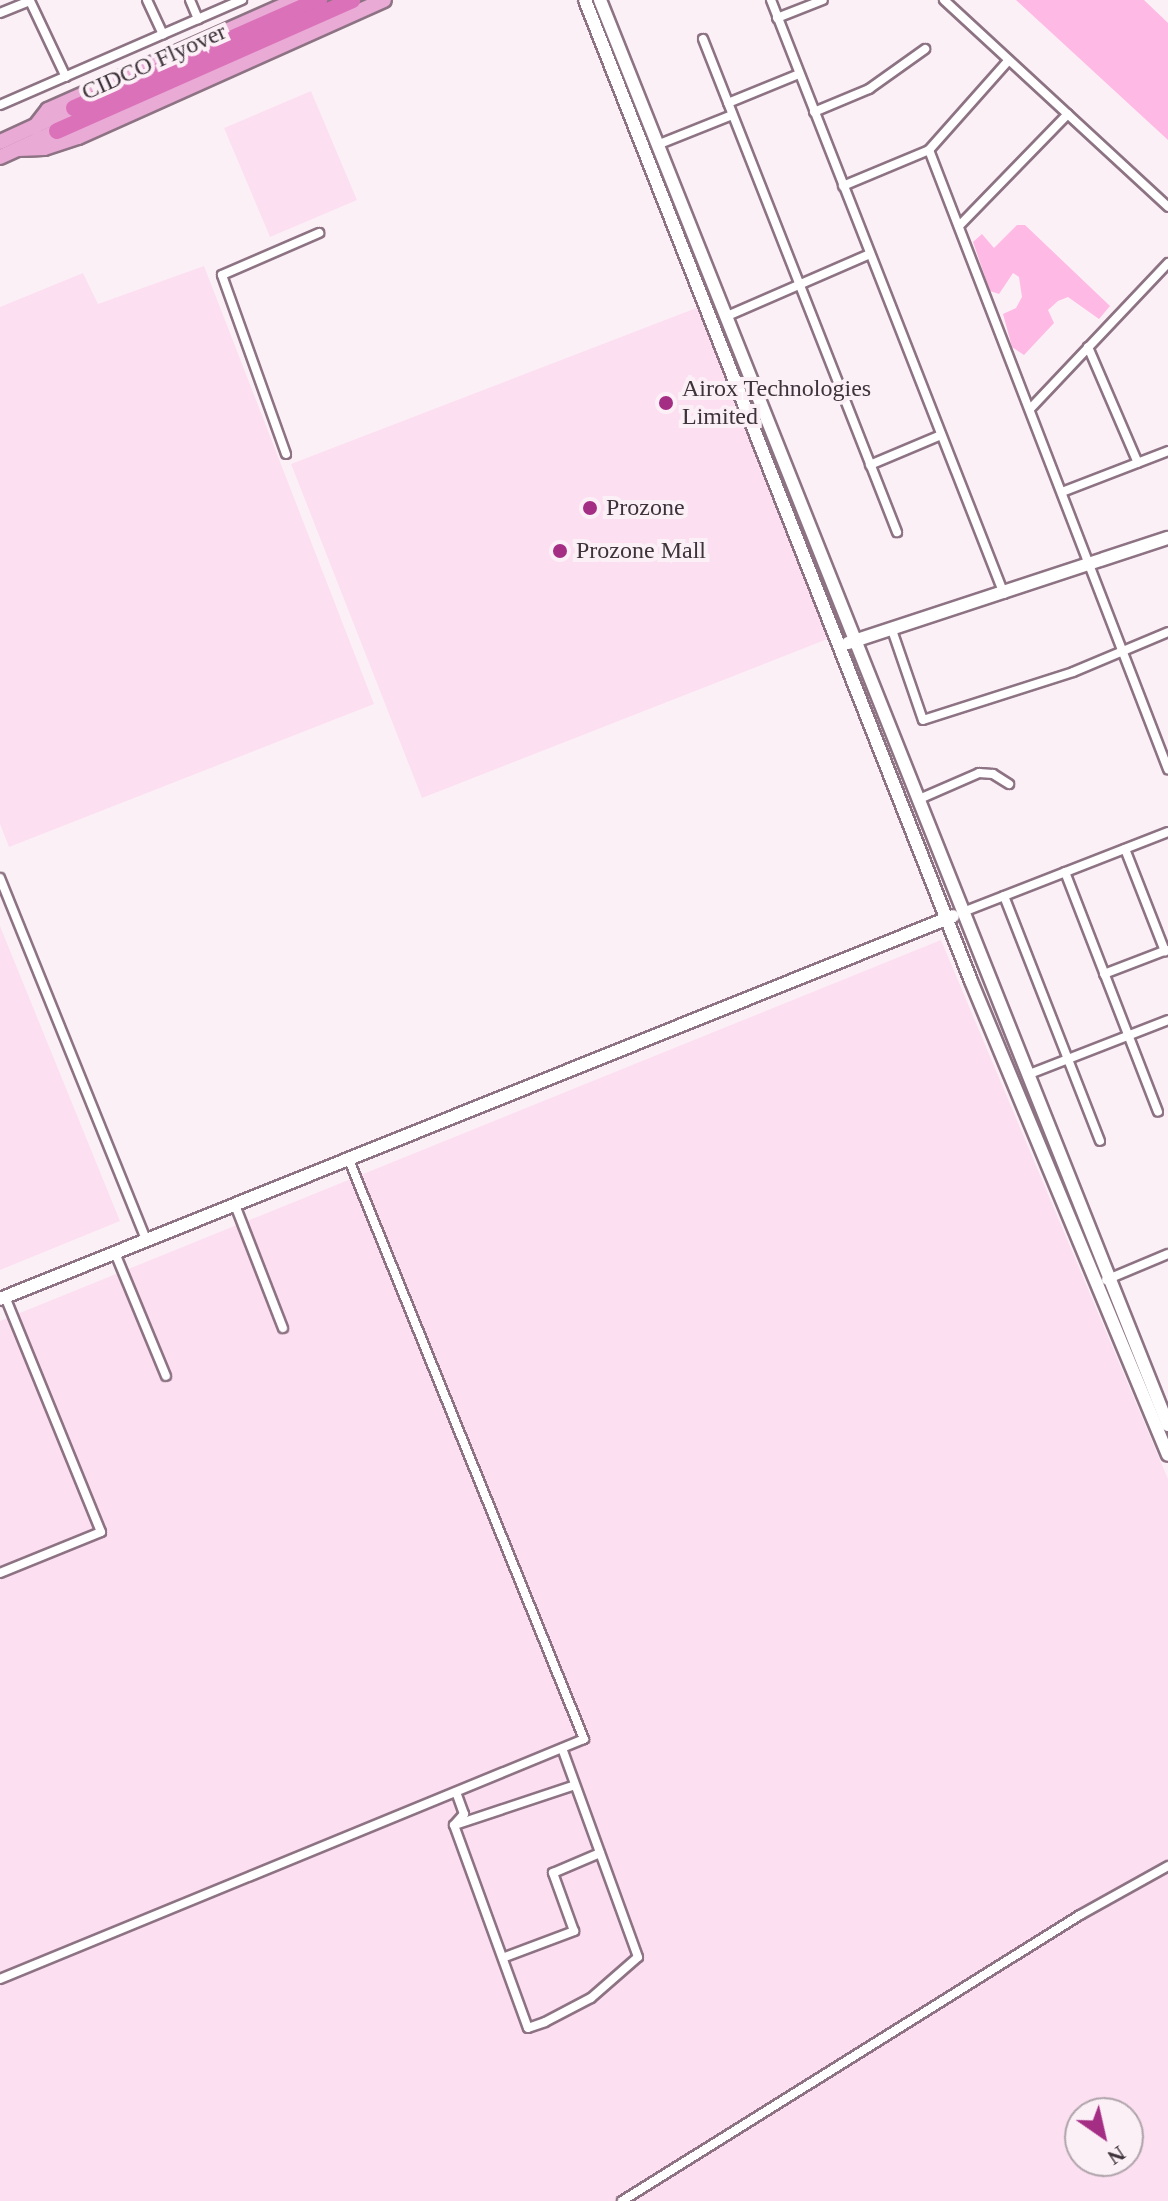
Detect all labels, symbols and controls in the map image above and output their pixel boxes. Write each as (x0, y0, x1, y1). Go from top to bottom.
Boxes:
street label: CIDCO Flyover (77, 17, 231, 107)
place label: Airox Technologies Limited (682, 375, 872, 431)
marker: Airox Technologies Limited (657, 394, 675, 412)
place label: Prozone (606, 494, 685, 522)
marker: Prozone (581, 499, 599, 517)
place label: Prozone Mall (576, 537, 706, 565)
marker: Prozone Mall (551, 542, 569, 560)
north arrow (1064, 2097, 1144, 2177)
text: N (1103, 2141, 1130, 2170)

